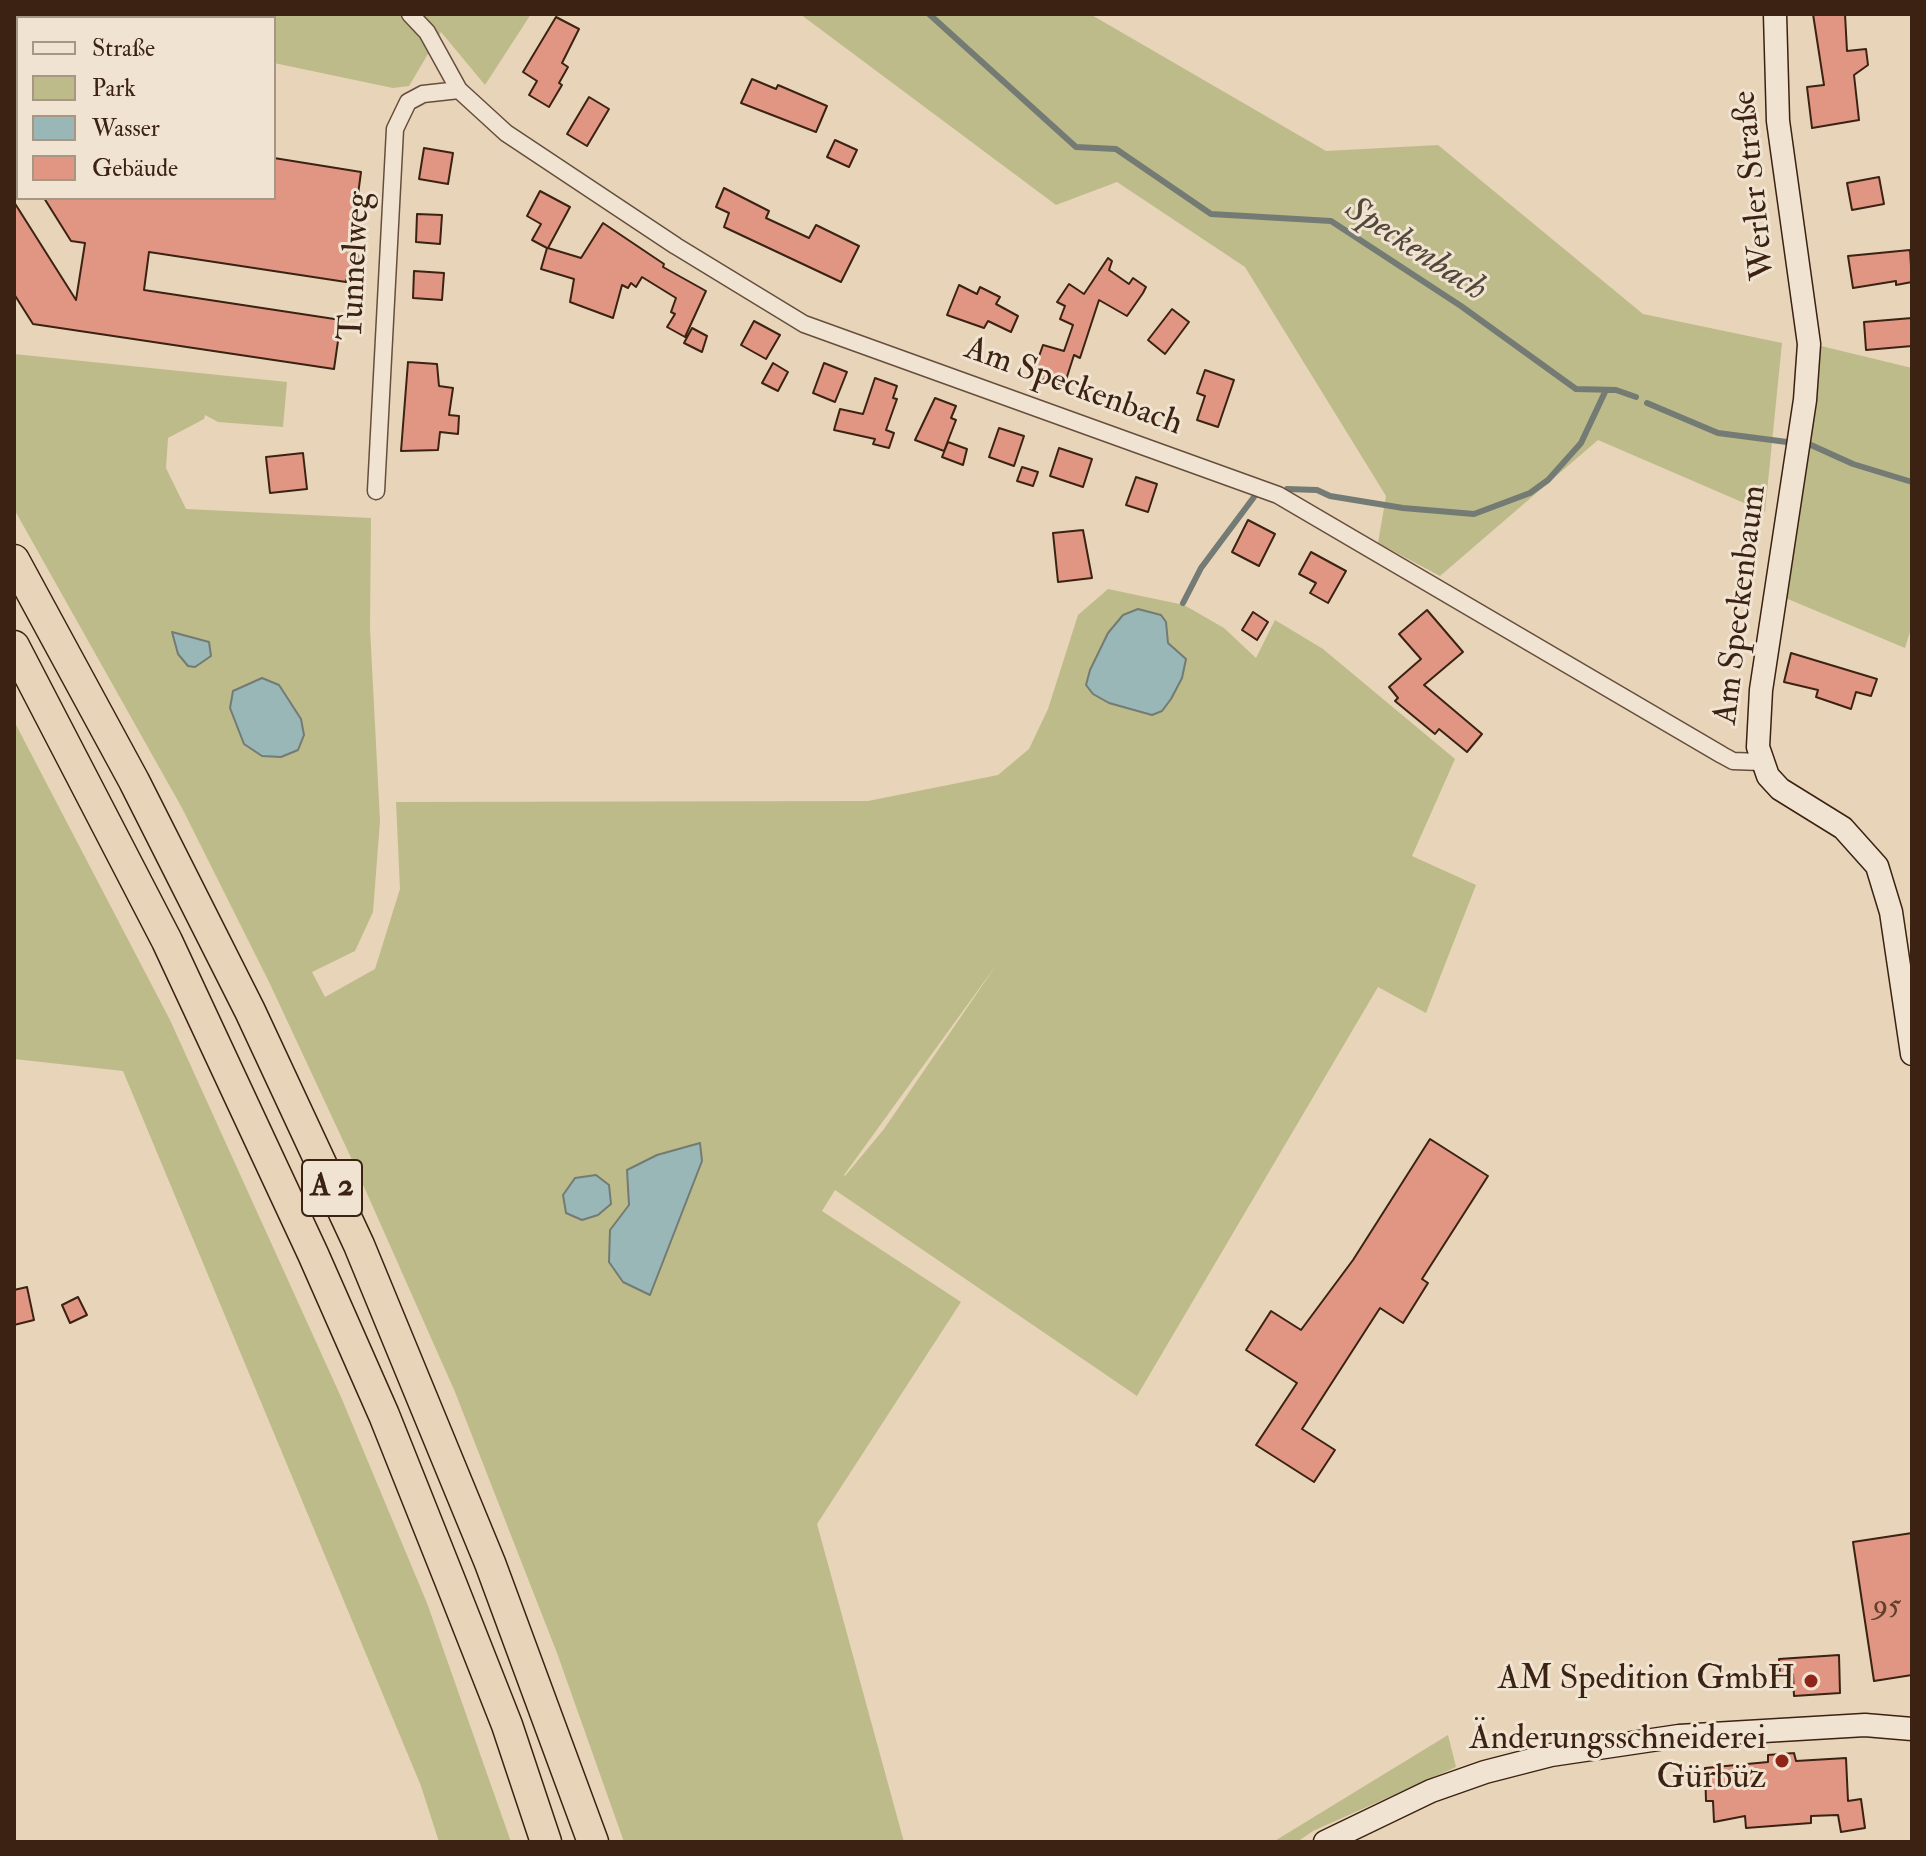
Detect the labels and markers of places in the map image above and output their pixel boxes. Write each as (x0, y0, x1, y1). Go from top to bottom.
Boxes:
place label: AM Spedition GmbH (1498, 1661, 1795, 1701)
marker: AM Spedition GmbH (1802, 1672, 1820, 1690)
place label: Änderungsschneiderei Gürbüz (1469, 1721, 1766, 1800)
marker: Änderungsschneiderei Gürbüz (1773, 1752, 1791, 1770)

